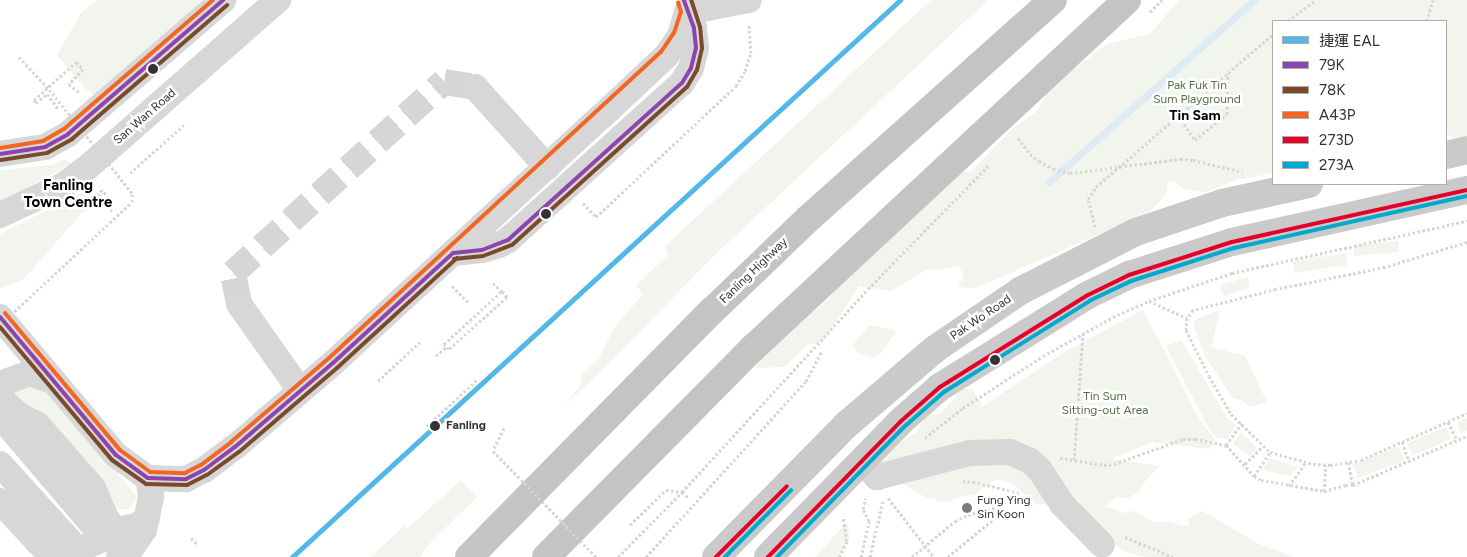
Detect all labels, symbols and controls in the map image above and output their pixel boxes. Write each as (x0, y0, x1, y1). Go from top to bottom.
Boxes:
legend (1272, 20, 1447, 185)
text: 捷運 EAL (1319, 32, 1380, 50)
text: 79K (1319, 56, 1345, 74)
unlabelled marker (148, 64, 158, 74)
park label: Pak Fuk Tin Sum Playground (1153, 79, 1241, 107)
text: 78K (1319, 81, 1345, 99)
street label: San Wan Road (111, 86, 179, 148)
text: A43P (1319, 106, 1355, 124)
district label: Tin Sam (1169, 108, 1221, 124)
text: 273D (1319, 131, 1354, 149)
text: 273A (1319, 156, 1354, 174)
district label: Fanling Town Centre (24, 176, 112, 211)
unlabelled marker (541, 209, 551, 219)
street label: Fanling Highway (717, 235, 791, 307)
street label: Pak Wo Road (948, 292, 1014, 344)
unlabelled marker (990, 355, 1000, 365)
park label: Tin Sum Sitting-out Area (1062, 390, 1148, 418)
marker: Fanling (428, 419, 442, 433)
place label: Fanling (446, 419, 486, 433)
place label: Fung Ying Sin Koon (977, 494, 1031, 522)
marker: Fung Ying Sin Koon (961, 502, 973, 514)

